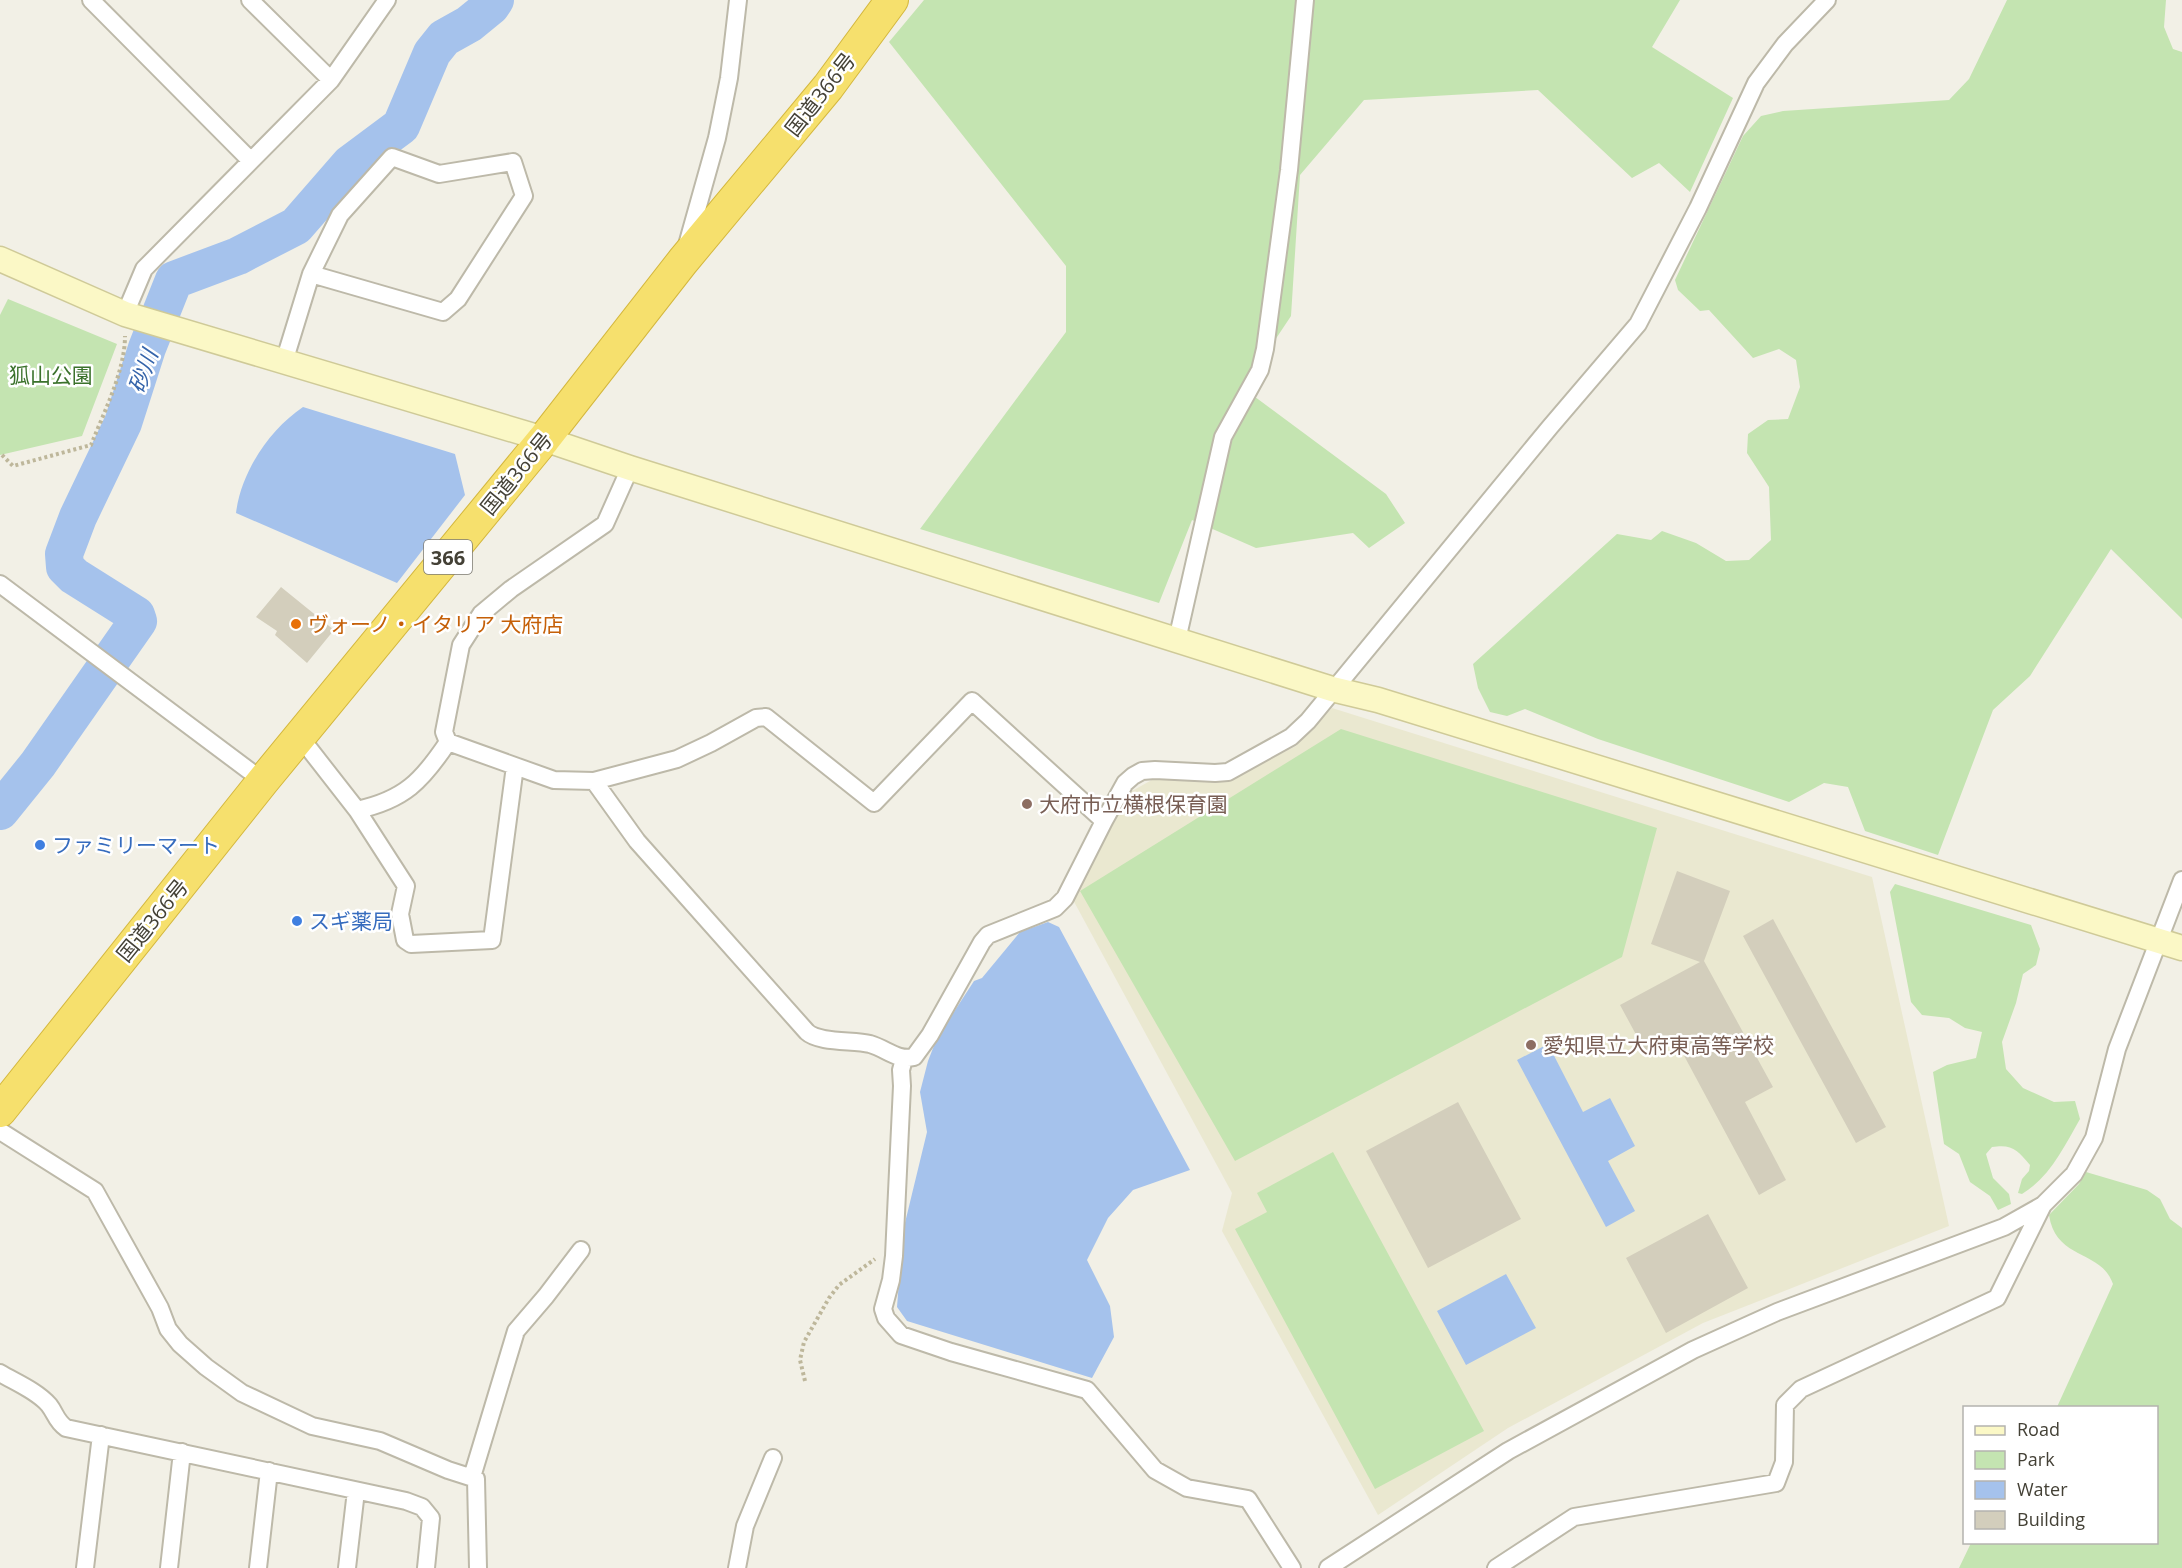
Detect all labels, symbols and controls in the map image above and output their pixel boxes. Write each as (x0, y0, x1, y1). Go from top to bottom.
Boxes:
street label: 国道366号 (778, 46, 862, 142)
water label: 砂川 (120, 343, 164, 397)
park label: 狐山公園 (9, 361, 93, 389)
street label: 国道366号 (474, 426, 558, 520)
road number: 366 (424, 540, 472, 574)
place label: ヴォーノ・イタリア 大府店 (308, 610, 563, 638)
marker: ヴォーノ・イタリア 大府店 (289, 617, 303, 631)
place label: 大府市立横根保育園 (1039, 790, 1228, 818)
marker: 大府市立横根保育園 (1020, 797, 1034, 811)
place label: ファミリーマート (52, 831, 220, 859)
marker: ファミリーマート (33, 838, 47, 852)
street label: 国道366号 (110, 873, 194, 967)
place label: スギ薬局 (309, 907, 393, 935)
marker: スギ薬局 (290, 914, 304, 928)
place label: 愛知県立大府東高等学校 (1543, 1031, 1774, 1059)
marker: 愛知県立大府東高等学校 (1524, 1038, 1538, 1052)
legend (1963, 1406, 2158, 1544)
text: Road (2017, 1417, 2060, 1441)
text: Park (2017, 1447, 2055, 1471)
text: Water (2017, 1477, 2068, 1501)
text: Building (2017, 1507, 2085, 1531)

